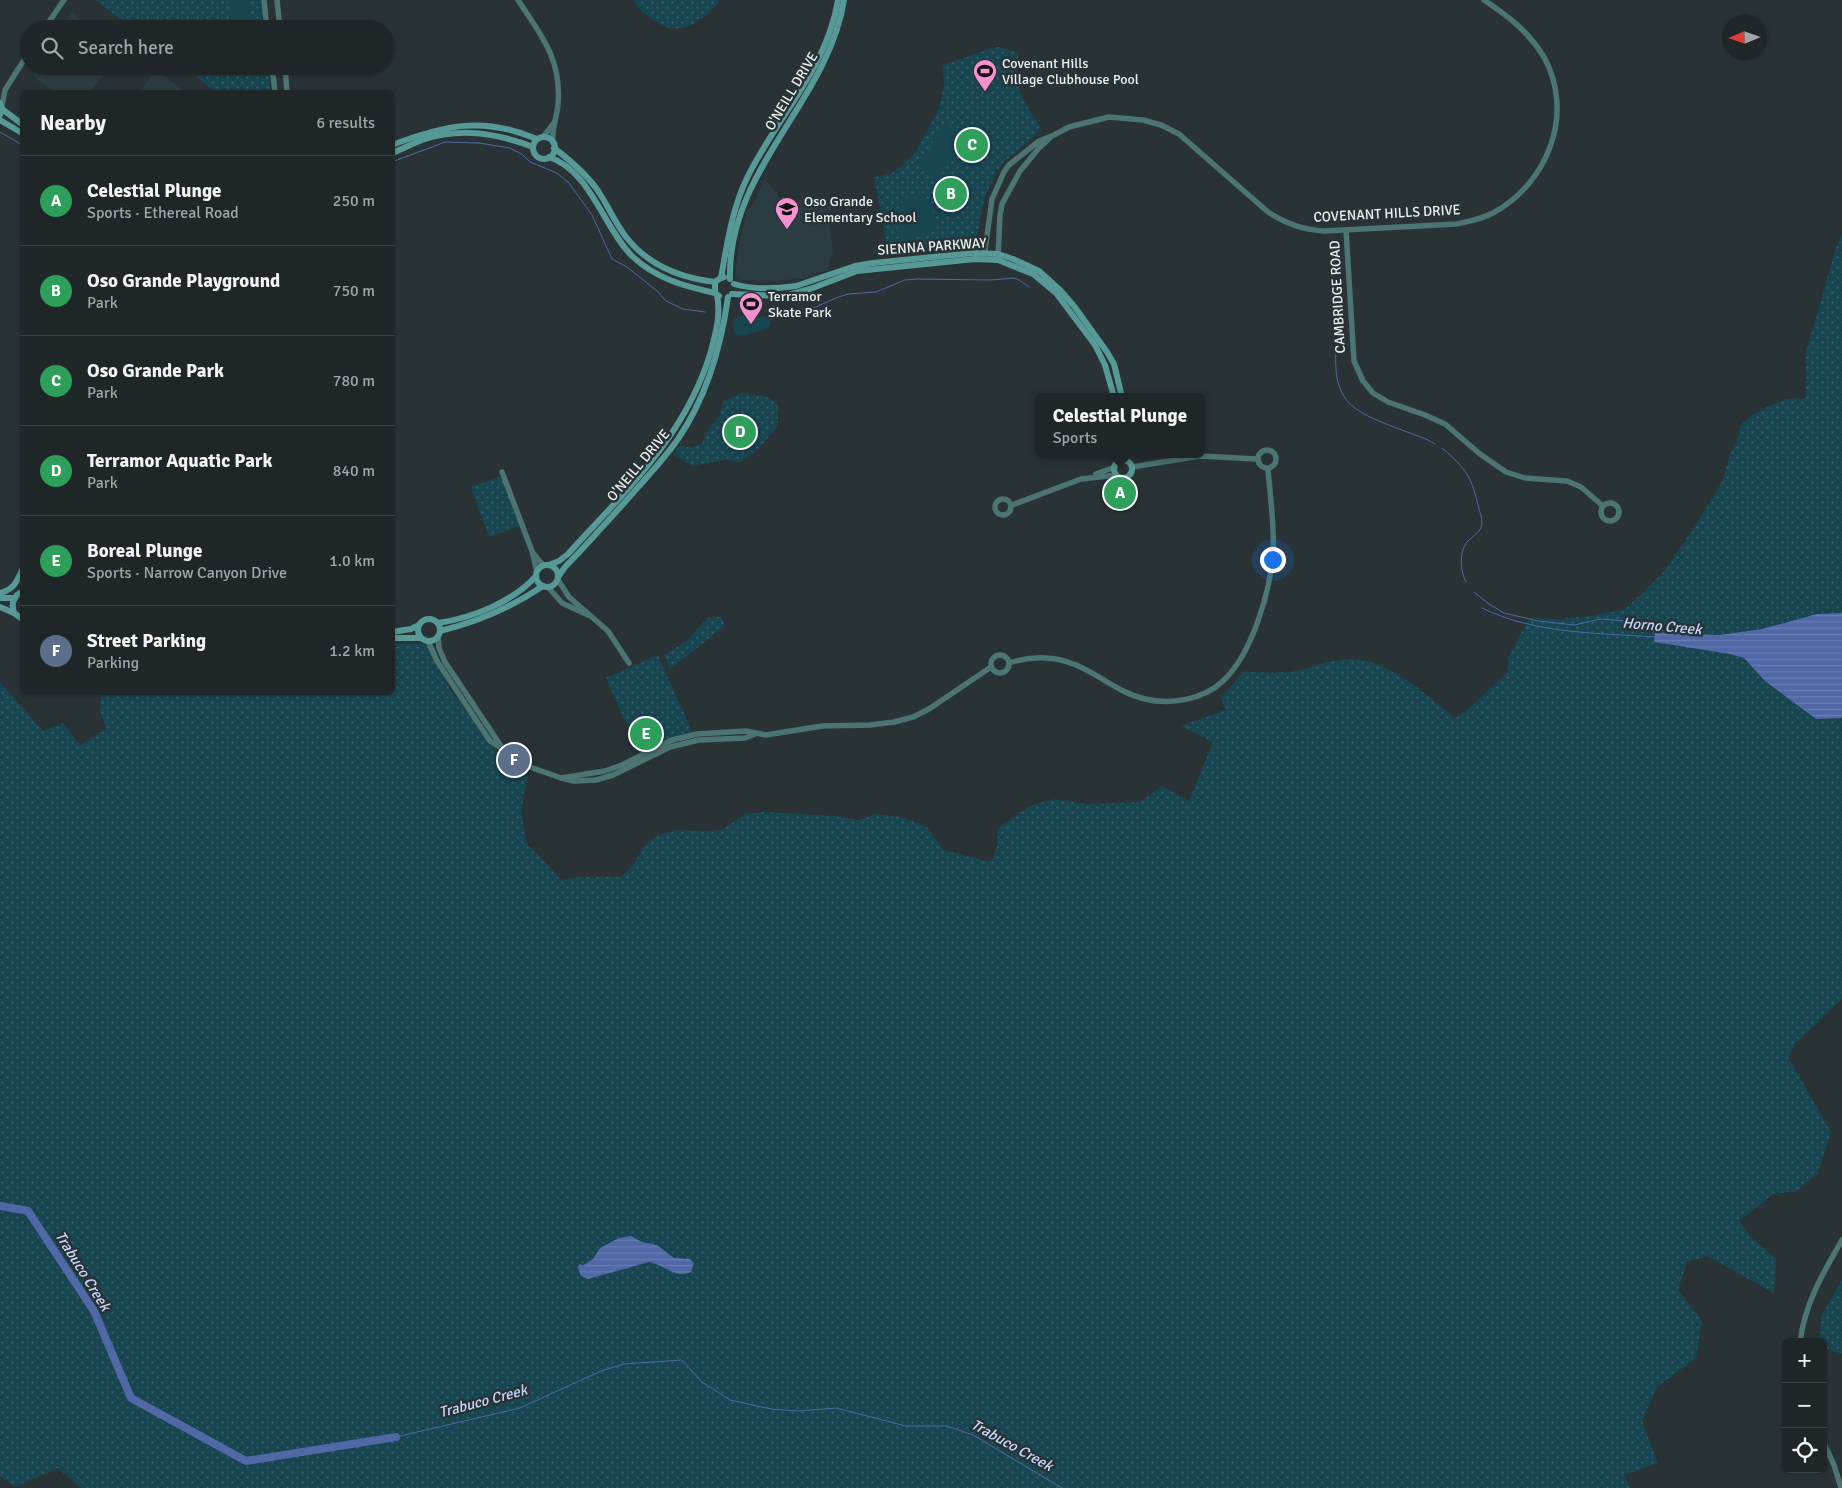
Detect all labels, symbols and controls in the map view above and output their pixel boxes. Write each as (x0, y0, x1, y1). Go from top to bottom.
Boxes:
north arrow (1722, 15, 1767, 60)
search box (20, 20, 395, 75)
icon: search (38, 34, 66, 62)
text: Search here (78, 36, 174, 60)
street label: O'NEILL DRIVE (761, 49, 822, 134)
place label: Covenant Hills Village Clubhouse Pool (1002, 55, 1139, 88)
sports icon: Covenant Hills Village Clubhouse Pool (972, 58, 998, 92)
text: Nearby (40, 110, 106, 136)
text: 6 results (316, 113, 375, 133)
pin: C (956, 126, 988, 164)
pin: B (935, 175, 967, 213)
text: Celestial Plunge (87, 179, 222, 203)
text: A (51, 191, 61, 211)
text: 250 m (333, 191, 375, 211)
place label: Oso Grande Elementary School (804, 193, 917, 226)
school or university icon: Oso Grande Elementary School (774, 196, 800, 230)
street label: COVENANT HILLS DRIVE (1313, 201, 1461, 226)
text: Sports · Ethereal Road (87, 203, 239, 223)
street label: SIENNA PARKWAY (877, 234, 987, 259)
street label: CAMBRIDGE ROAD (1326, 240, 1349, 354)
text: Oso Grande Playground (87, 269, 280, 293)
text: B (51, 281, 61, 301)
text: 750 m (333, 281, 375, 301)
place label: Terramor Skate Park (768, 288, 832, 321)
sports icon: Terramor Skate Park (738, 291, 764, 325)
text: Park (87, 293, 118, 313)
text: Oso Grande Park (87, 359, 224, 383)
text: C (51, 371, 61, 391)
text: 780 m (333, 371, 375, 391)
text: Park (87, 383, 118, 403)
popup (1035, 393, 1205, 458)
text: Celestial Plunge (1053, 404, 1187, 428)
pin: D (724, 413, 756, 451)
street label: O'NEILL DRIVE (603, 426, 673, 505)
text: Sports (1053, 428, 1097, 448)
text: Terramor Aquatic Park (87, 449, 272, 473)
text: D (51, 461, 61, 481)
text: 840 m (333, 461, 375, 481)
text: Park (87, 473, 118, 493)
pin: A (1104, 474, 1136, 512)
text: Boreal Plunge (87, 539, 203, 563)
your location (1260, 547, 1286, 573)
text: E (51, 551, 61, 571)
text: 1.0 km (329, 551, 375, 571)
text: Sports · Narrow Canyon Drive (87, 563, 287, 583)
water label: Horno Creek (1622, 614, 1704, 639)
text: Street Parking (87, 629, 206, 653)
text: F (52, 641, 60, 661)
text: 1.2 km (329, 641, 375, 661)
text: Parking (87, 653, 139, 673)
pin: E (630, 715, 662, 753)
pin: F (498, 741, 530, 779)
water label: Trabuco Creek (51, 1228, 115, 1315)
map controls (1782, 1338, 1827, 1473)
button: + (1782, 1338, 1827, 1383)
water label: Trabuco Creek (437, 1380, 531, 1421)
button: − (1782, 1383, 1827, 1428)
water label: Trabuco Creek (968, 1415, 1057, 1476)
button: locate (1782, 1428, 1827, 1473)

